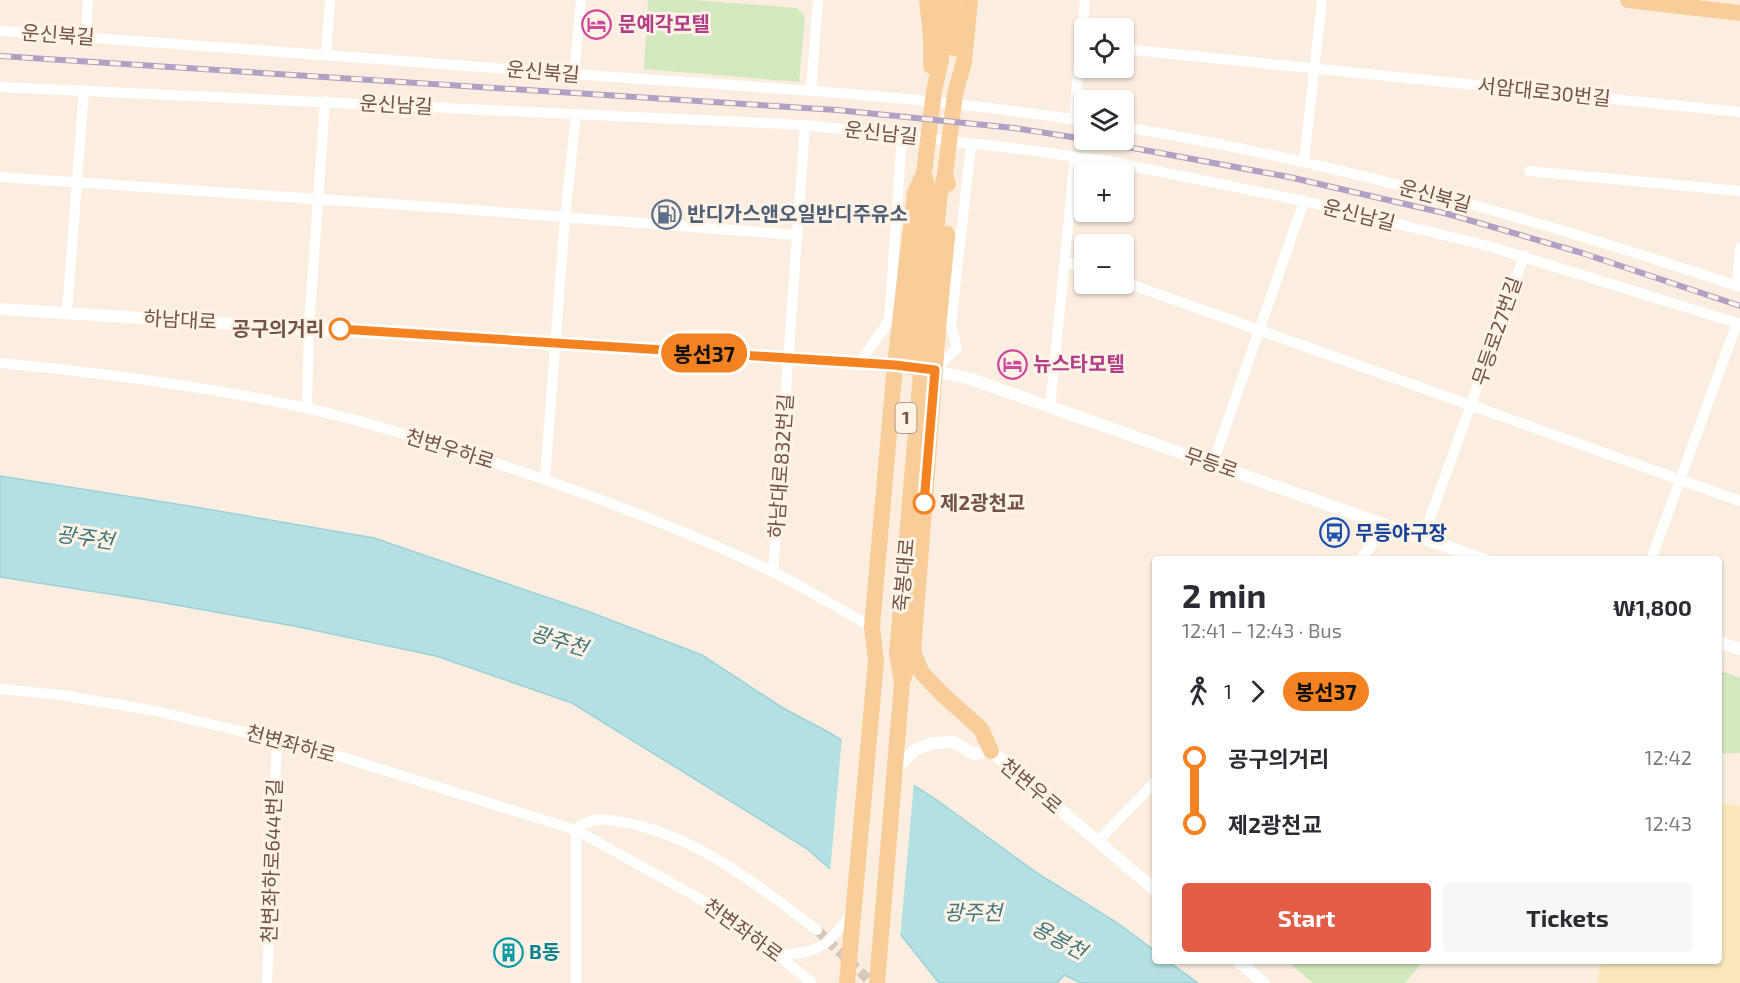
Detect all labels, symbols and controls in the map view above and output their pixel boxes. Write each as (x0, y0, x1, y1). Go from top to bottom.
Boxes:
hotel icon: 문예각모텔 (581, 8, 613, 40)
place label: 문예각모텔 (618, 11, 710, 35)
map controls (1074, 18, 1134, 294)
button: locate (1074, 18, 1134, 78)
street label: 운신북길 (21, 19, 96, 49)
street label: 운신북길 (505, 56, 581, 86)
street label: 서암대로30번길 (1476, 72, 1612, 110)
street label: 운신남길 (359, 90, 433, 118)
button: layers (1074, 90, 1134, 150)
street label: 운신남길 (843, 116, 919, 148)
button: + (1074, 162, 1134, 222)
street label: 운신북길 (1397, 174, 1474, 216)
street label: 운신남길 (1321, 193, 1398, 235)
fuel station icon: 반디가스앤오일반디주유소 (650, 198, 682, 230)
place label: 반디가스앤오일반디주유소 (687, 201, 908, 225)
button: − (1074, 234, 1134, 294)
street label: 무등로27번길 (1466, 273, 1526, 388)
street label: 하남대로 (143, 305, 217, 333)
place label: 공구의거리 (232, 316, 324, 340)
marker: 공구의거리 (329, 318, 351, 340)
line badge: 봉선37 (662, 334, 746, 372)
text: 봉선37 (673, 341, 735, 366)
hotel icon: 뉴스타모텔 (996, 348, 1028, 380)
place label: 뉴스타모텔 (1033, 351, 1125, 375)
street label: 하남대로832번길 (763, 393, 797, 539)
road number: 1 (896, 403, 916, 433)
street label: 천변우하로 (403, 423, 498, 473)
street label: 무등로 (1181, 442, 1241, 482)
place label: 제2광천교 (940, 490, 1025, 514)
marker: 제2광천교 (913, 492, 935, 514)
bus stop icon: 무등야구장 (1318, 517, 1350, 549)
water label: 광주천 (55, 520, 118, 553)
place label: 무등야구장 (1355, 520, 1447, 544)
street label: 죽봉대로 (888, 537, 918, 613)
text: 2 min (1182, 575, 1266, 615)
text: ₩1,800 (1613, 594, 1692, 620)
text: 12:41 – 12:43 · Bus (1182, 618, 1342, 642)
water label: 광주천 (528, 619, 593, 661)
icon: walk (1182, 675, 1215, 708)
icon: forward (1241, 675, 1274, 708)
text: 1 (1224, 679, 1232, 703)
text: 봉선37 (1295, 679, 1357, 704)
street label: 천변좌하로 (244, 720, 339, 767)
text: 공구의거리 (1228, 745, 1329, 771)
text: 12:42 (1645, 745, 1692, 769)
street label: 천변우로 (996, 752, 1068, 818)
street label: 천변좌하로644번길 (256, 778, 286, 944)
text: 제2광천교 (1228, 811, 1322, 837)
text: 12:43 (1645, 811, 1692, 835)
button: Start (1182, 883, 1431, 952)
button: Tickets (1443, 883, 1692, 952)
street label: 천변좌하로 (699, 892, 788, 966)
water label: 광주천 (944, 899, 1005, 924)
water label: 용봉천 (1028, 914, 1094, 965)
building icon: B동 (492, 936, 524, 968)
place label: B동 (529, 939, 560, 963)

